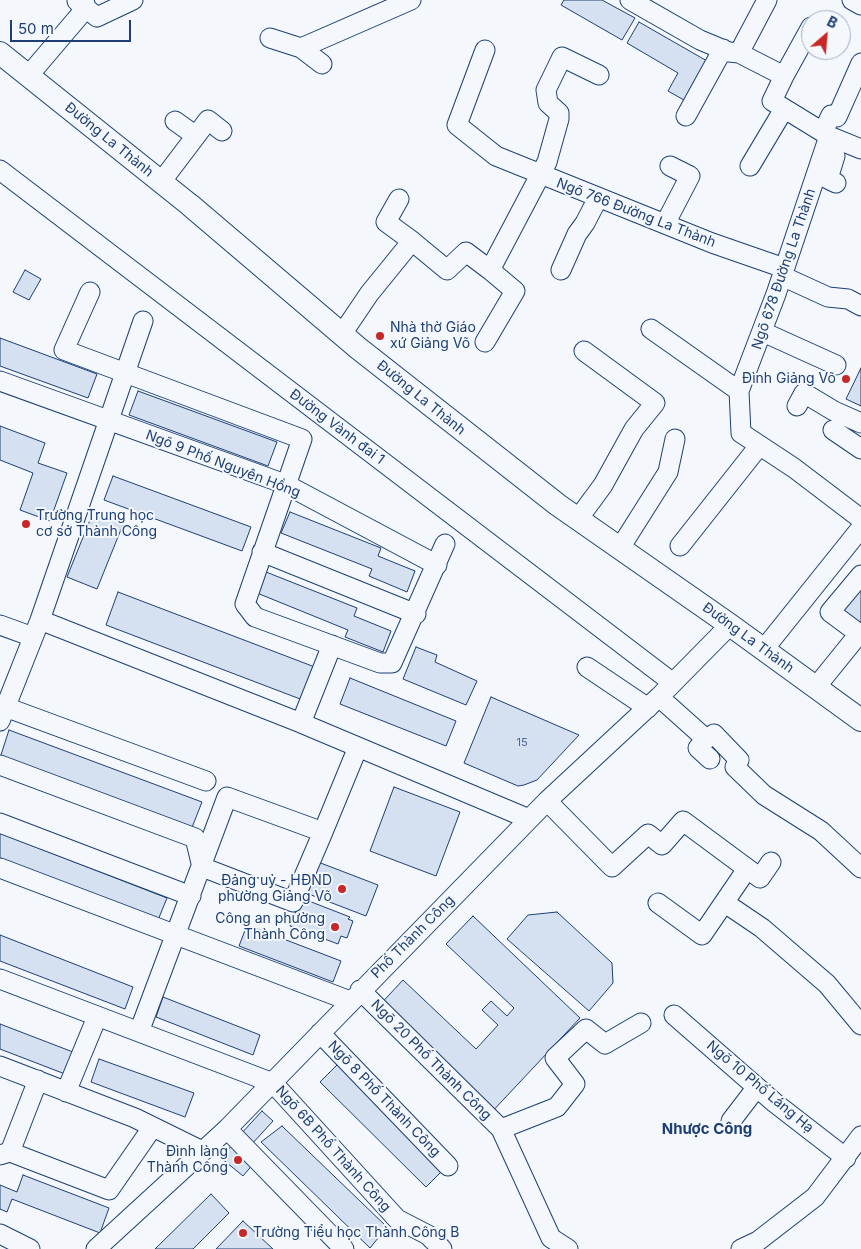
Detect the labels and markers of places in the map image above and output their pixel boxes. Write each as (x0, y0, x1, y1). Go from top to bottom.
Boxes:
place label: Nhà thờ Giáo xứ Giảng Võ (390, 320, 476, 352)
marker: Nhà thờ Giáo xứ Giảng Võ (374, 330, 386, 342)
place label: Đình Giảng Võ (742, 371, 836, 387)
marker: Đình Giảng Võ (840, 373, 852, 385)
place label: Trường Trung học cơ sở Thành Công (36, 508, 157, 540)
marker: Trường Trung học cơ sở Thành Công (20, 518, 32, 530)
place label: Đảng uỷ - HĐND phường Giảng Võ (218, 873, 332, 906)
marker: Đảng uỷ - HĐND phường Giảng Võ (336, 883, 348, 895)
place label: Công an phường Thành Công (215, 911, 325, 944)
marker: Công an phường Thành Công (329, 921, 341, 933)
place label: Đình làng Thành Công (147, 1144, 228, 1176)
marker: Đình làng Thành Công (232, 1154, 244, 1166)
place label: Trường Tiểu học Thành Công B (253, 1225, 460, 1241)
marker: Trường Tiểu học Thành Công B (237, 1227, 249, 1239)

